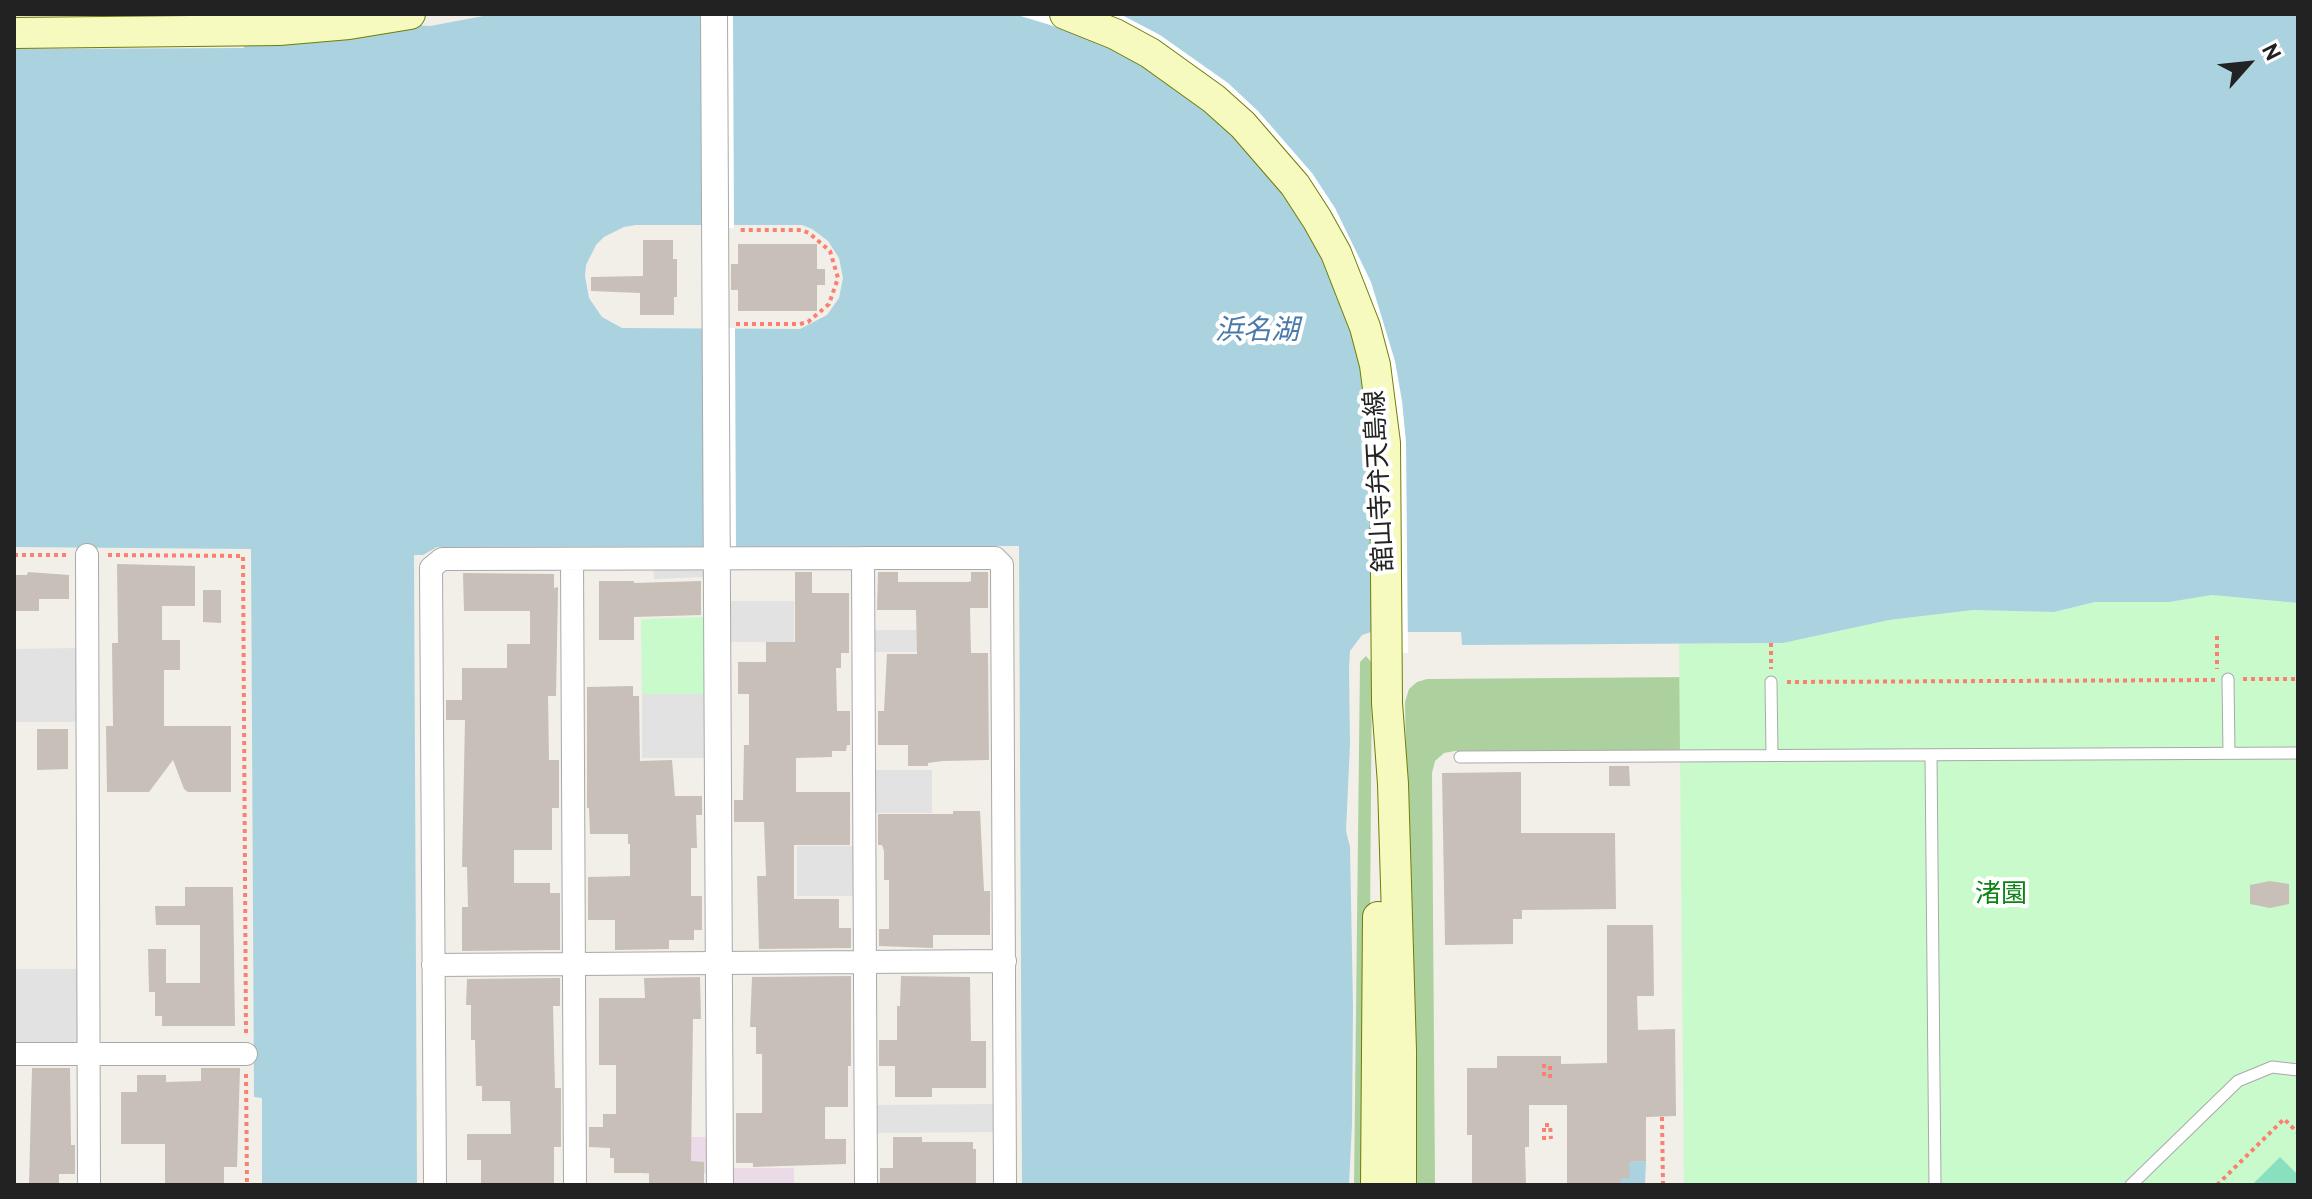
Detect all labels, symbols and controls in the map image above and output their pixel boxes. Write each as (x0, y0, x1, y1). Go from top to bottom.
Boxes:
north arrow (2208, 24, 2288, 104)
text: N (2254, 40, 2285, 66)
water label: 浜名湖 (1215, 316, 1299, 350)
street label: 舘山寺弁天島線 (1362, 389, 1402, 573)
park label: 渚園 (1975, 881, 2027, 913)

